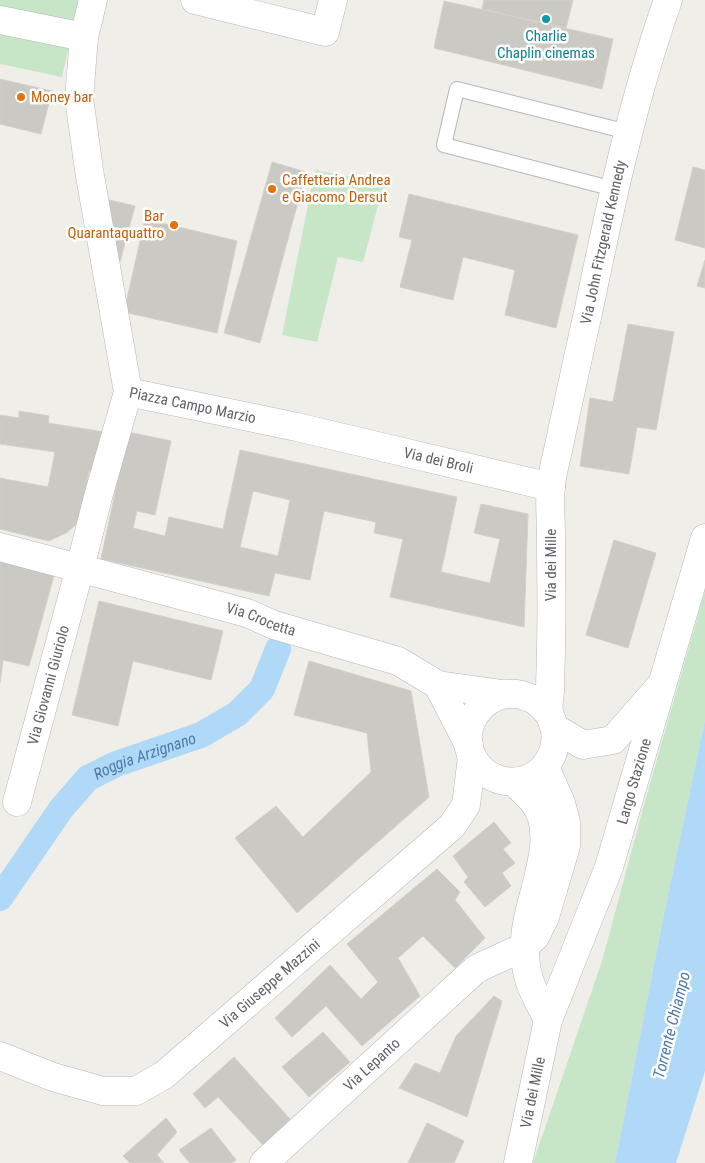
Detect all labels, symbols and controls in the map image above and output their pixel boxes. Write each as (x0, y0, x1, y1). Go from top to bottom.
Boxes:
marker: Charlie Chaplin cinemas (540, 13, 552, 25)
place label: Charlie Chaplin cinemas (497, 27, 595, 62)
place label: Money bar (31, 88, 93, 106)
marker: Money bar (15, 91, 27, 103)
street label: Via John Fitzgerald Kennedy (577, 158, 630, 326)
place label: Caffetteria Andrea e Giacomo Dersut (282, 171, 391, 206)
marker: Caffetteria Andrea e Giacomo Dersut (266, 183, 278, 195)
place label: Bar Quarantaquattro (67, 207, 164, 242)
marker: Bar Quarantaquattro (168, 219, 180, 231)
street label: Piazza Campo Marzio (128, 384, 258, 427)
street label: Via dei Broli (402, 444, 475, 477)
street label: Via dei Mille (542, 529, 560, 601)
street label: Via Crocetta (224, 599, 298, 640)
street label: Via Giovanni Giuriolo (24, 623, 73, 747)
water label: Roggia Arzignano (90, 728, 199, 784)
street label: Largo Stazione (613, 736, 655, 826)
street label: Via Giuseppe Mazzini (216, 935, 324, 1032)
water label: Torrente Chiampo (649, 970, 694, 1080)
street label: Via Lepanto (340, 1034, 404, 1095)
street label: Via dei Mille (517, 1055, 549, 1130)

